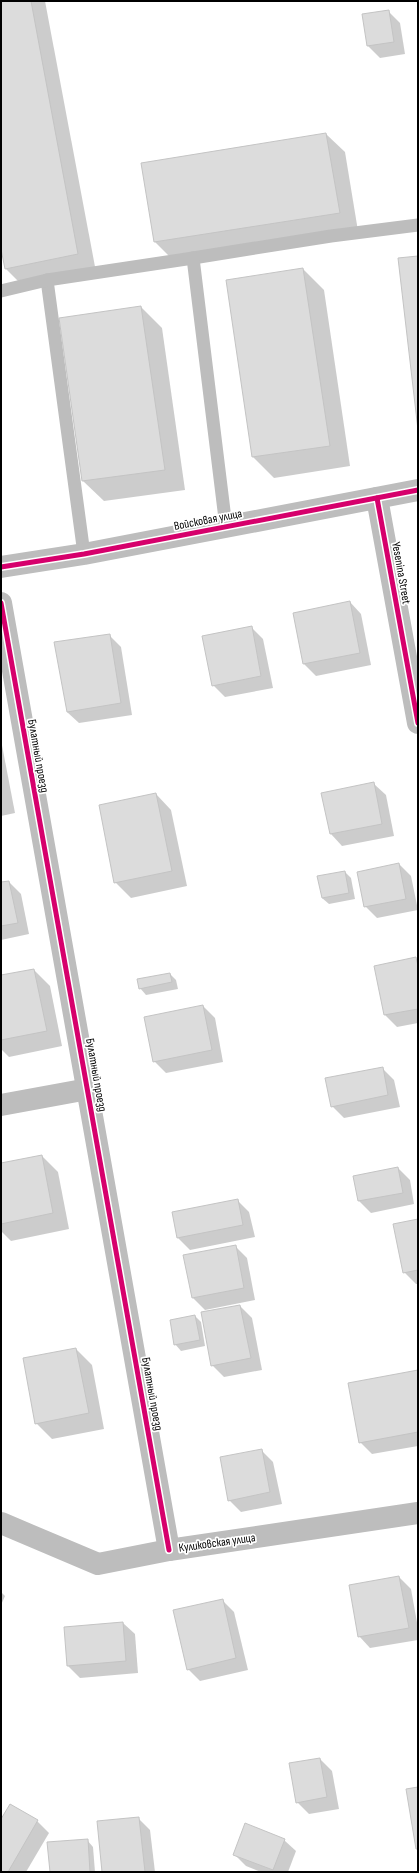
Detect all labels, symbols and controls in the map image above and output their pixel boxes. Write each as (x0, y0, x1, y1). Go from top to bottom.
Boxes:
street label: Войсковая улица (173, 506, 244, 534)
street label: Yesenina Street (388, 541, 414, 606)
street label: Булатный проезд (24, 718, 52, 794)
street label: Булатный проезд (82, 1037, 110, 1113)
street label: Булатный проезд (138, 1356, 166, 1432)
street label: Куликовская улица (178, 1530, 257, 1556)

